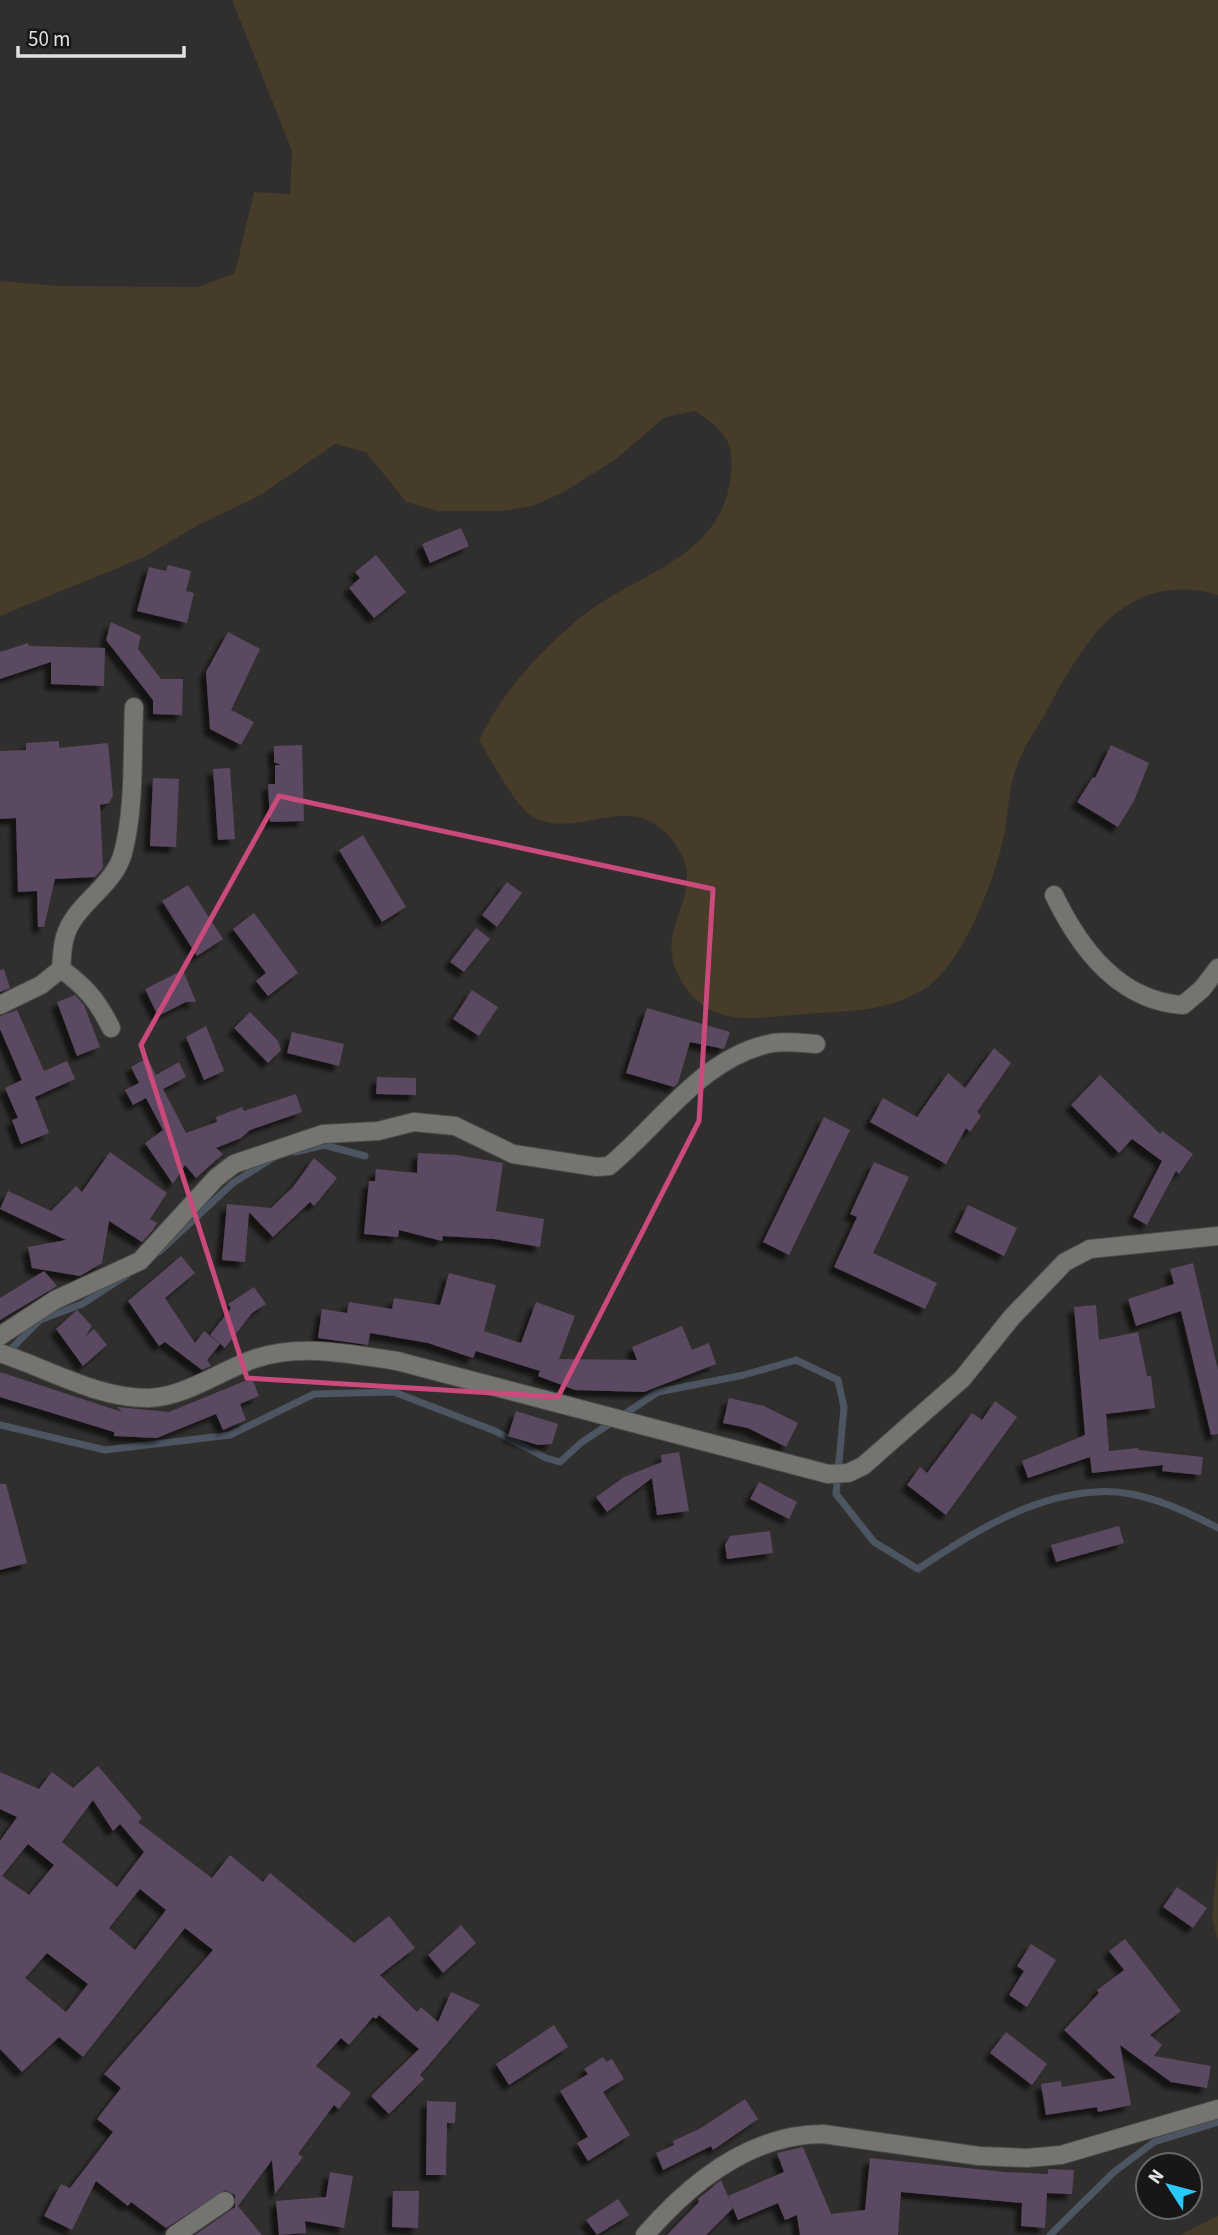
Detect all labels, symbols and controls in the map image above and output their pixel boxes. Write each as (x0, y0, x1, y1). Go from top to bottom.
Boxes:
scale bar (18, 14, 184, 58)
text: 50 m (28, 24, 70, 54)
north arrow (1134, 2151, 1204, 2221)
text: N (1142, 2164, 1171, 2190)

